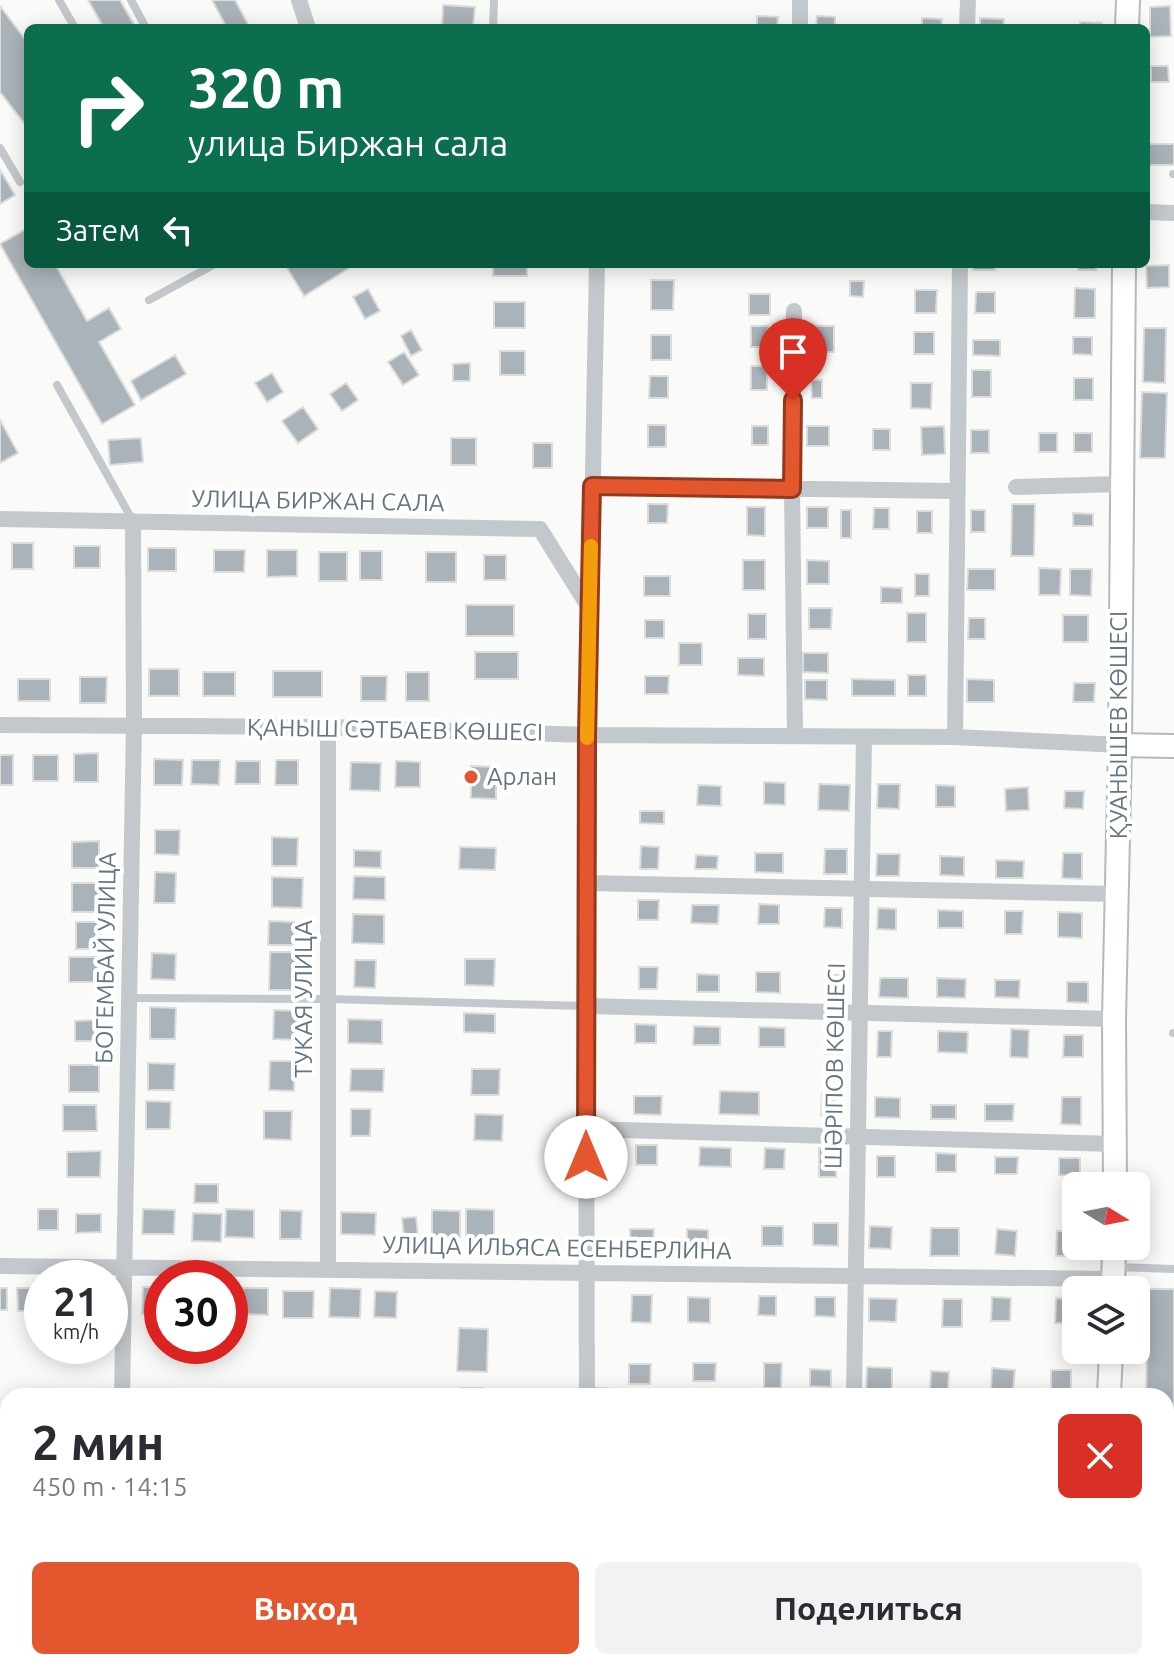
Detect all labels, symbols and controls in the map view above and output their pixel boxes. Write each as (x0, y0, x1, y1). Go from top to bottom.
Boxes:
icon: right (56, 56, 160, 160)
text: 320 m (188, 56, 344, 119)
text: улица Биржан сала (188, 122, 508, 163)
icon: left (156, 208, 200, 252)
text: Затем (56, 213, 140, 247)
pin (759, 318, 827, 400)
icon: arrive (771, 330, 815, 374)
street label: УЛИЦА БИРЖАН САЛА (191, 485, 445, 516)
street label: ҚУАНЫШЕВ КӨШЕСІ (1105, 611, 1132, 839)
street label: ҚАНЫШ СӘТБАЕВ КӨШЕСІ (247, 713, 543, 746)
place label: Арлан (487, 763, 557, 790)
marker: Арлан (462, 768, 480, 786)
street label: БОГЕМБАЙ УЛИЦА (89, 851, 121, 1064)
street label: ТУКАЯ УЛИЦА (290, 920, 317, 1078)
street label: ШӘРІПОВ КӨШЕСІ (819, 963, 850, 1169)
position arrow (544, 1115, 628, 1199)
north arrow (1062, 1172, 1150, 1260)
map controls (1062, 1172, 1150, 1364)
street label: УЛИЦА ИЛЬЯСА ЕСЕНБЕРЛИНА (382, 1231, 732, 1264)
speed limit sign: 30 (144, 1260, 248, 1364)
button: layers (1062, 1276, 1150, 1364)
text: 21 (53, 1279, 99, 1324)
text: km/h (53, 1320, 99, 1343)
button: close (1058, 1414, 1142, 1498)
text: 2 мин (32, 1415, 164, 1469)
text: 450 m · 14:15 (32, 1472, 188, 1501)
button: Выход (32, 1562, 579, 1654)
button: Поделиться (595, 1562, 1142, 1654)

